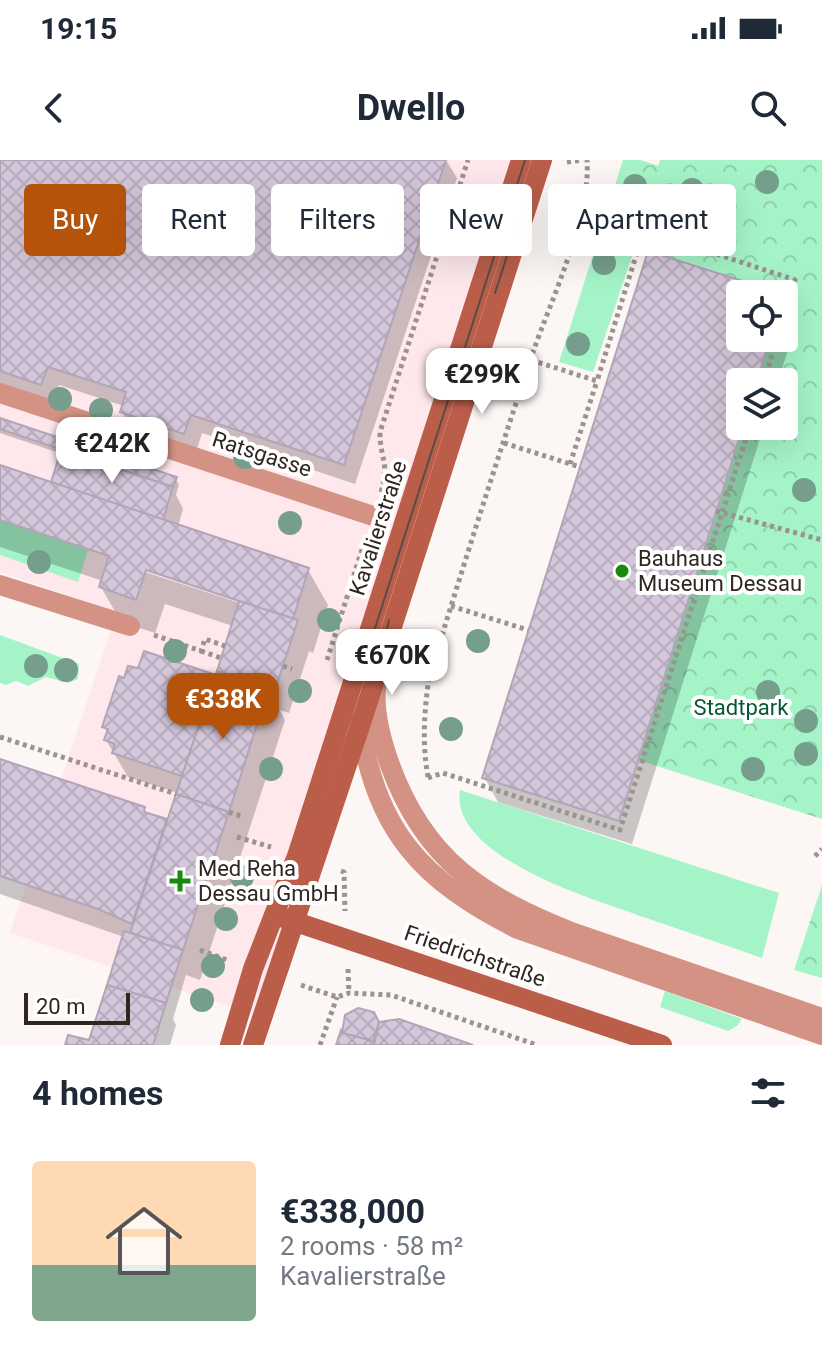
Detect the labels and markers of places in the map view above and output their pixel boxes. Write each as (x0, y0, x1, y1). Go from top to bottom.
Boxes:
pin: €299K (426, 348, 538, 416)
pin: €242K (56, 417, 168, 485)
place label: Bauhaus Museum Dessau (638, 546, 802, 596)
marker: Bauhaus Museum Dessau (613, 562, 631, 580)
pin: €670K (336, 629, 448, 697)
pin: €338K (167, 673, 279, 741)
place label: Med Reha Dessau GmbH (198, 856, 339, 906)
marker: Med Reha Dessau GmbH (169, 870, 191, 892)

